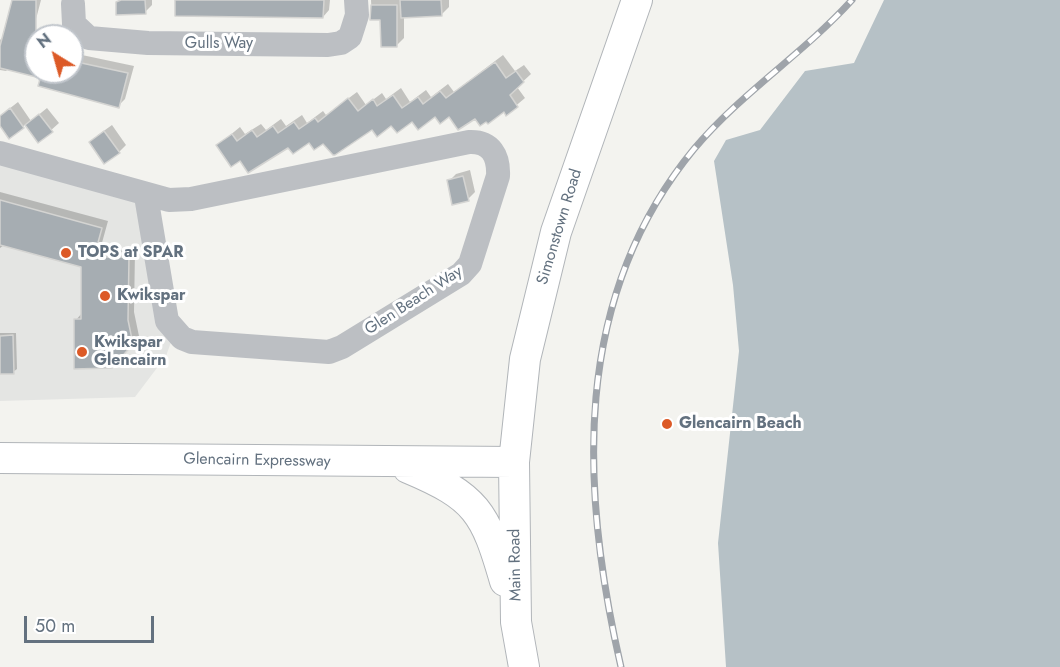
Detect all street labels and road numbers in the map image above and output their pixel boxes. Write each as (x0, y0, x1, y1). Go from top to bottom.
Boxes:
street label: Gulls Way (185, 34, 253, 54)
street label: Simonstown Road (533, 167, 587, 287)
street label: Glen Beach Way (362, 262, 466, 340)
street label: Glencairn Expressway (183, 450, 331, 472)
street label: Main Road (506, 529, 526, 601)

